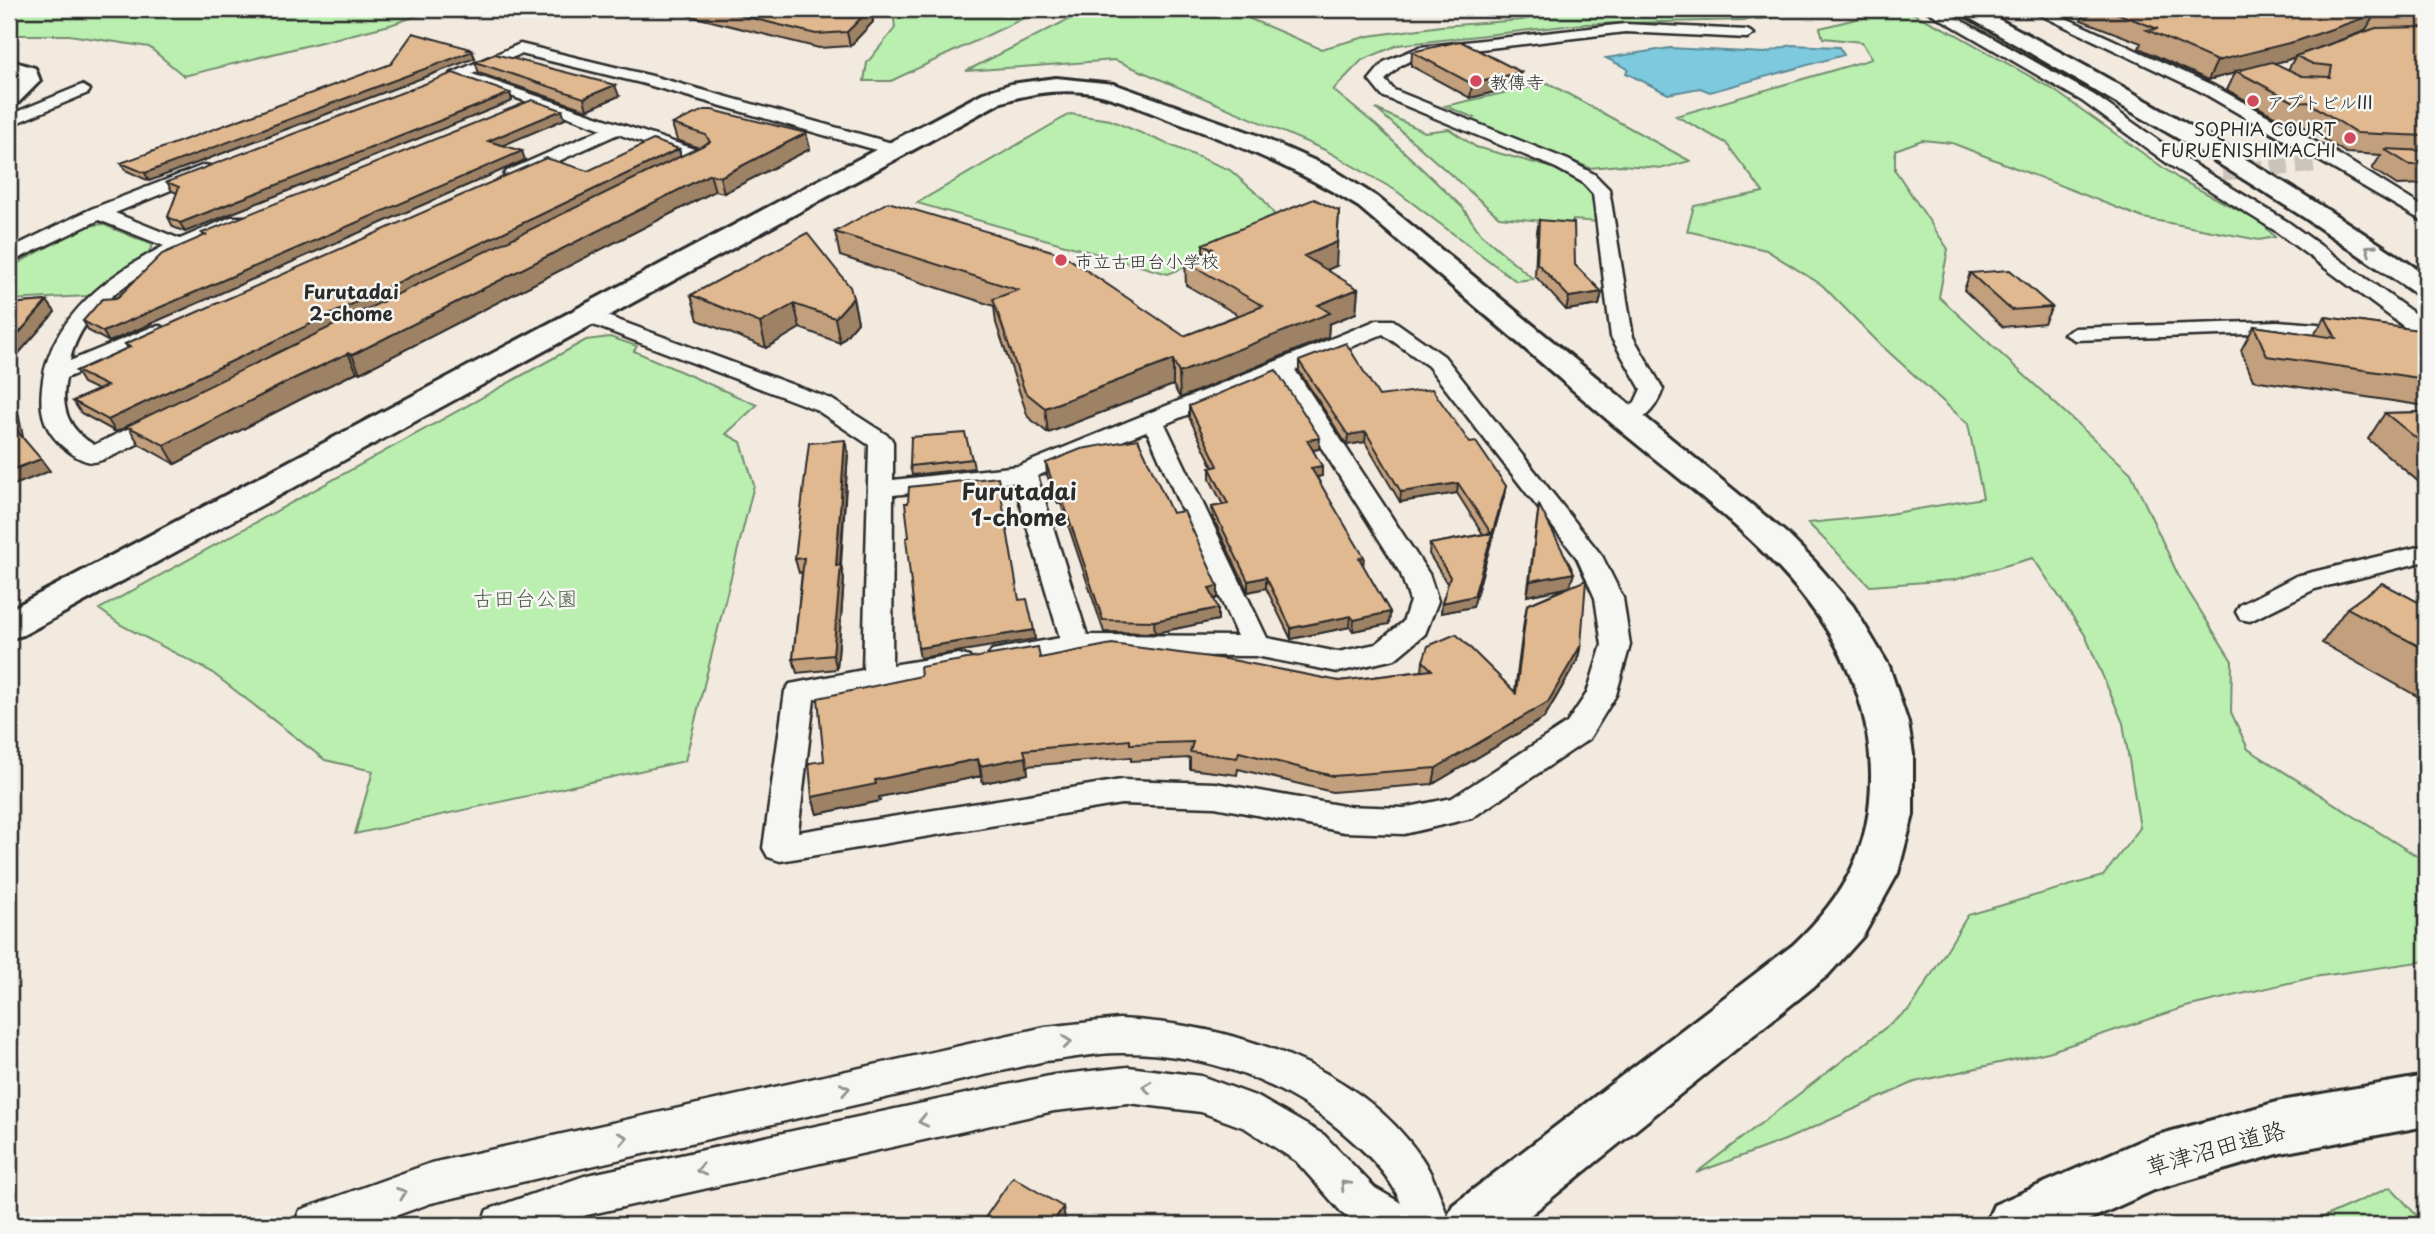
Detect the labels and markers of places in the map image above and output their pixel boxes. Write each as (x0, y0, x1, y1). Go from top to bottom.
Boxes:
place label: 教傳寺 (1490, 68, 1544, 95)
marker: 教傳寺 (1468, 73, 1484, 89)
place label: アプトビルIII (2267, 88, 2373, 115)
marker: アプトビルIII (2245, 93, 2261, 109)
place label: SOPHIA COURT FURUENISHIMACHI (2160, 115, 2337, 163)
marker: SOPHIA COURT FURUENISHIMACHI (2342, 130, 2358, 146)
place label: 市立古田台小学校 (1075, 247, 1219, 274)
marker: 市立古田台小学校 (1053, 252, 1069, 268)

